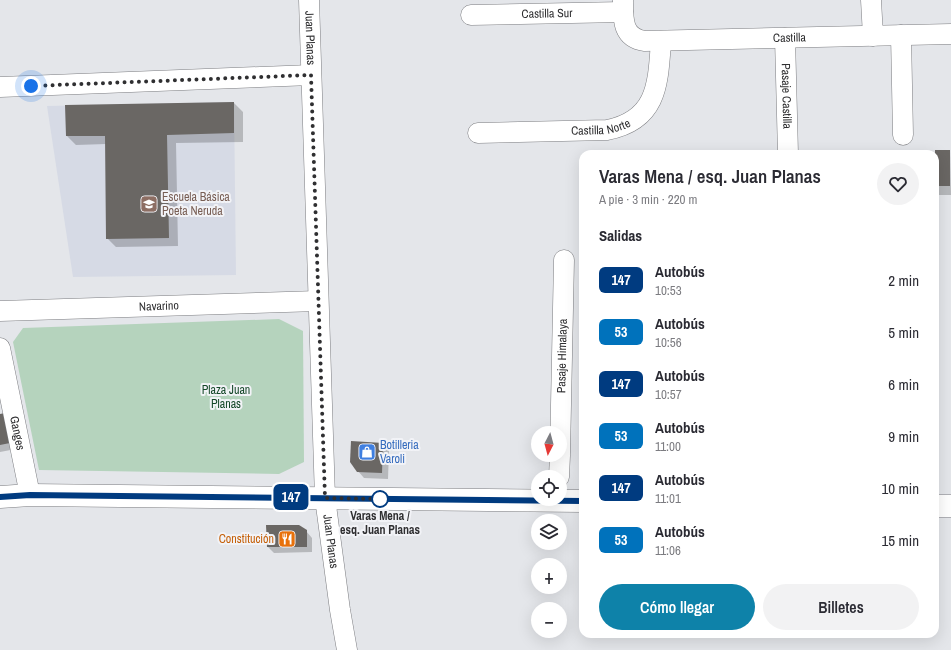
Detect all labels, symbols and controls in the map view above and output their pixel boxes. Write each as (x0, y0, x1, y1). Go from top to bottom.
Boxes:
street label: Castilla Sur (521, 5, 573, 22)
street label: Juan Planas (301, 11, 319, 65)
street label: Castilla (773, 29, 807, 46)
street label: Pasaje Castilla (778, 63, 795, 130)
your location (21, 76, 41, 96)
street label: Castilla Norte (571, 115, 633, 139)
text: Varas Mena / esq. Juan Planas (599, 163, 821, 189)
button: heart (877, 163, 919, 205)
place label: Escuela Básica Poeta Neruda (162, 189, 230, 219)
text: A pie · 3 min · 220 m (599, 191, 697, 208)
school or university icon: Escuela Básica Poeta Neruda (139, 194, 159, 214)
text: Salidas (599, 225, 642, 246)
text: Autobús (655, 261, 705, 282)
text: 2 min (888, 270, 919, 291)
text: 147 (611, 271, 631, 289)
text: 10:53 (655, 282, 682, 299)
street label: Navarino (139, 297, 179, 315)
text: Autobús (655, 313, 705, 334)
street label: Pasaje Himalaya (553, 318, 571, 393)
text: 5 min (888, 322, 919, 343)
text: 53 (615, 323, 627, 341)
text: 10:56 (655, 334, 682, 351)
text: Autobús (655, 365, 705, 386)
text: 6 min (888, 374, 919, 395)
text: 147 (611, 375, 631, 393)
park label: Plaza Juan Planas (202, 382, 250, 412)
text: 10:57 (655, 386, 682, 403)
street label: Ganges (6, 415, 29, 452)
text: Autobús (655, 417, 705, 438)
north arrow (531, 426, 567, 462)
map controls (531, 426, 567, 638)
text: 9 min (888, 426, 919, 447)
text: 53 (615, 427, 627, 445)
place label: Botilleria Varoli (380, 437, 419, 467)
text: 11:00 (655, 438, 681, 455)
shop icon: Botilleria Varoli (357, 442, 377, 462)
text: Autobús (655, 469, 705, 490)
button: locate (531, 470, 567, 506)
text: 10 min (881, 478, 919, 499)
text: 147 (611, 479, 631, 497)
line badge: 147 (268, 484, 314, 510)
text: 147 (281, 488, 301, 506)
marker: Varas Mena / esq. Juan Planas (371, 490, 389, 508)
text: 11:01 (655, 490, 681, 507)
place label: Varas Mena / esq. Juan Planas (340, 508, 420, 538)
street label: Juan Planas (319, 513, 342, 569)
button: layers (531, 514, 567, 550)
text: Autobús (655, 521, 705, 542)
restaurant icon: Constitución (277, 529, 297, 549)
text: 15 min (881, 530, 919, 551)
place label: Constitución (219, 531, 274, 547)
text: 53 (615, 531, 627, 549)
text: 11:06 (655, 542, 681, 559)
button: + (531, 558, 567, 594)
button: Cómo llegar (599, 584, 755, 630)
button: Billetes (763, 584, 919, 630)
button: − (531, 602, 567, 638)

